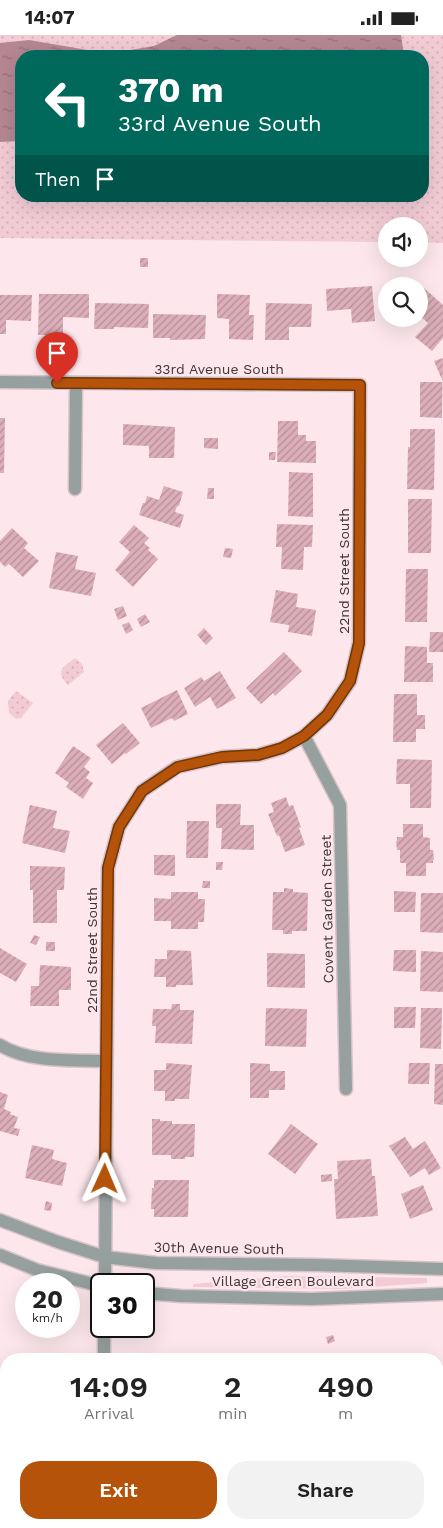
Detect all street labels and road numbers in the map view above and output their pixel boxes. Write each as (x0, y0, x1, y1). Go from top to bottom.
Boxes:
street label: 33rd Avenue South (154, 361, 284, 377)
street label: 22nd Street South (336, 508, 352, 634)
street label: Covent Garden Street (318, 834, 336, 983)
street label: 22nd Street South (84, 887, 100, 1013)
street label: 30th Avenue South (154, 1239, 284, 1257)
street label: Village Green Boulevard (212, 1273, 374, 1289)

